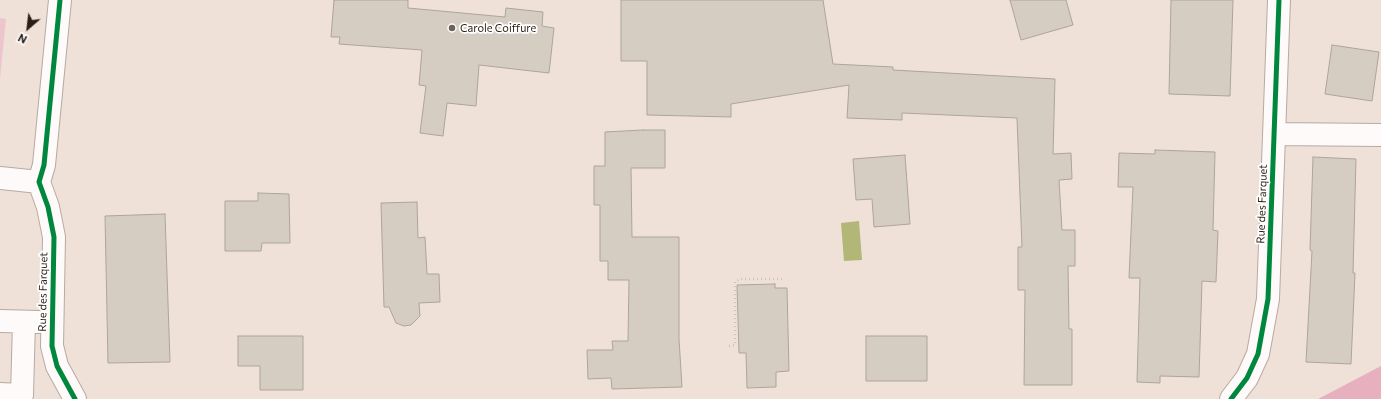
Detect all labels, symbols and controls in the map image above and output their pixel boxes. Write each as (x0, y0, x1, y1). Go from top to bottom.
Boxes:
north arrow (8, 8, 48, 48)
place label: Carole Coiffure (460, 21, 536, 35)
marker: Carole Coiffure (447, 23, 457, 33)
text: N (15, 31, 29, 47)
street label: Rue des Farquet (1254, 164, 1270, 244)
street label: Rue des Farquet (36, 252, 50, 332)

